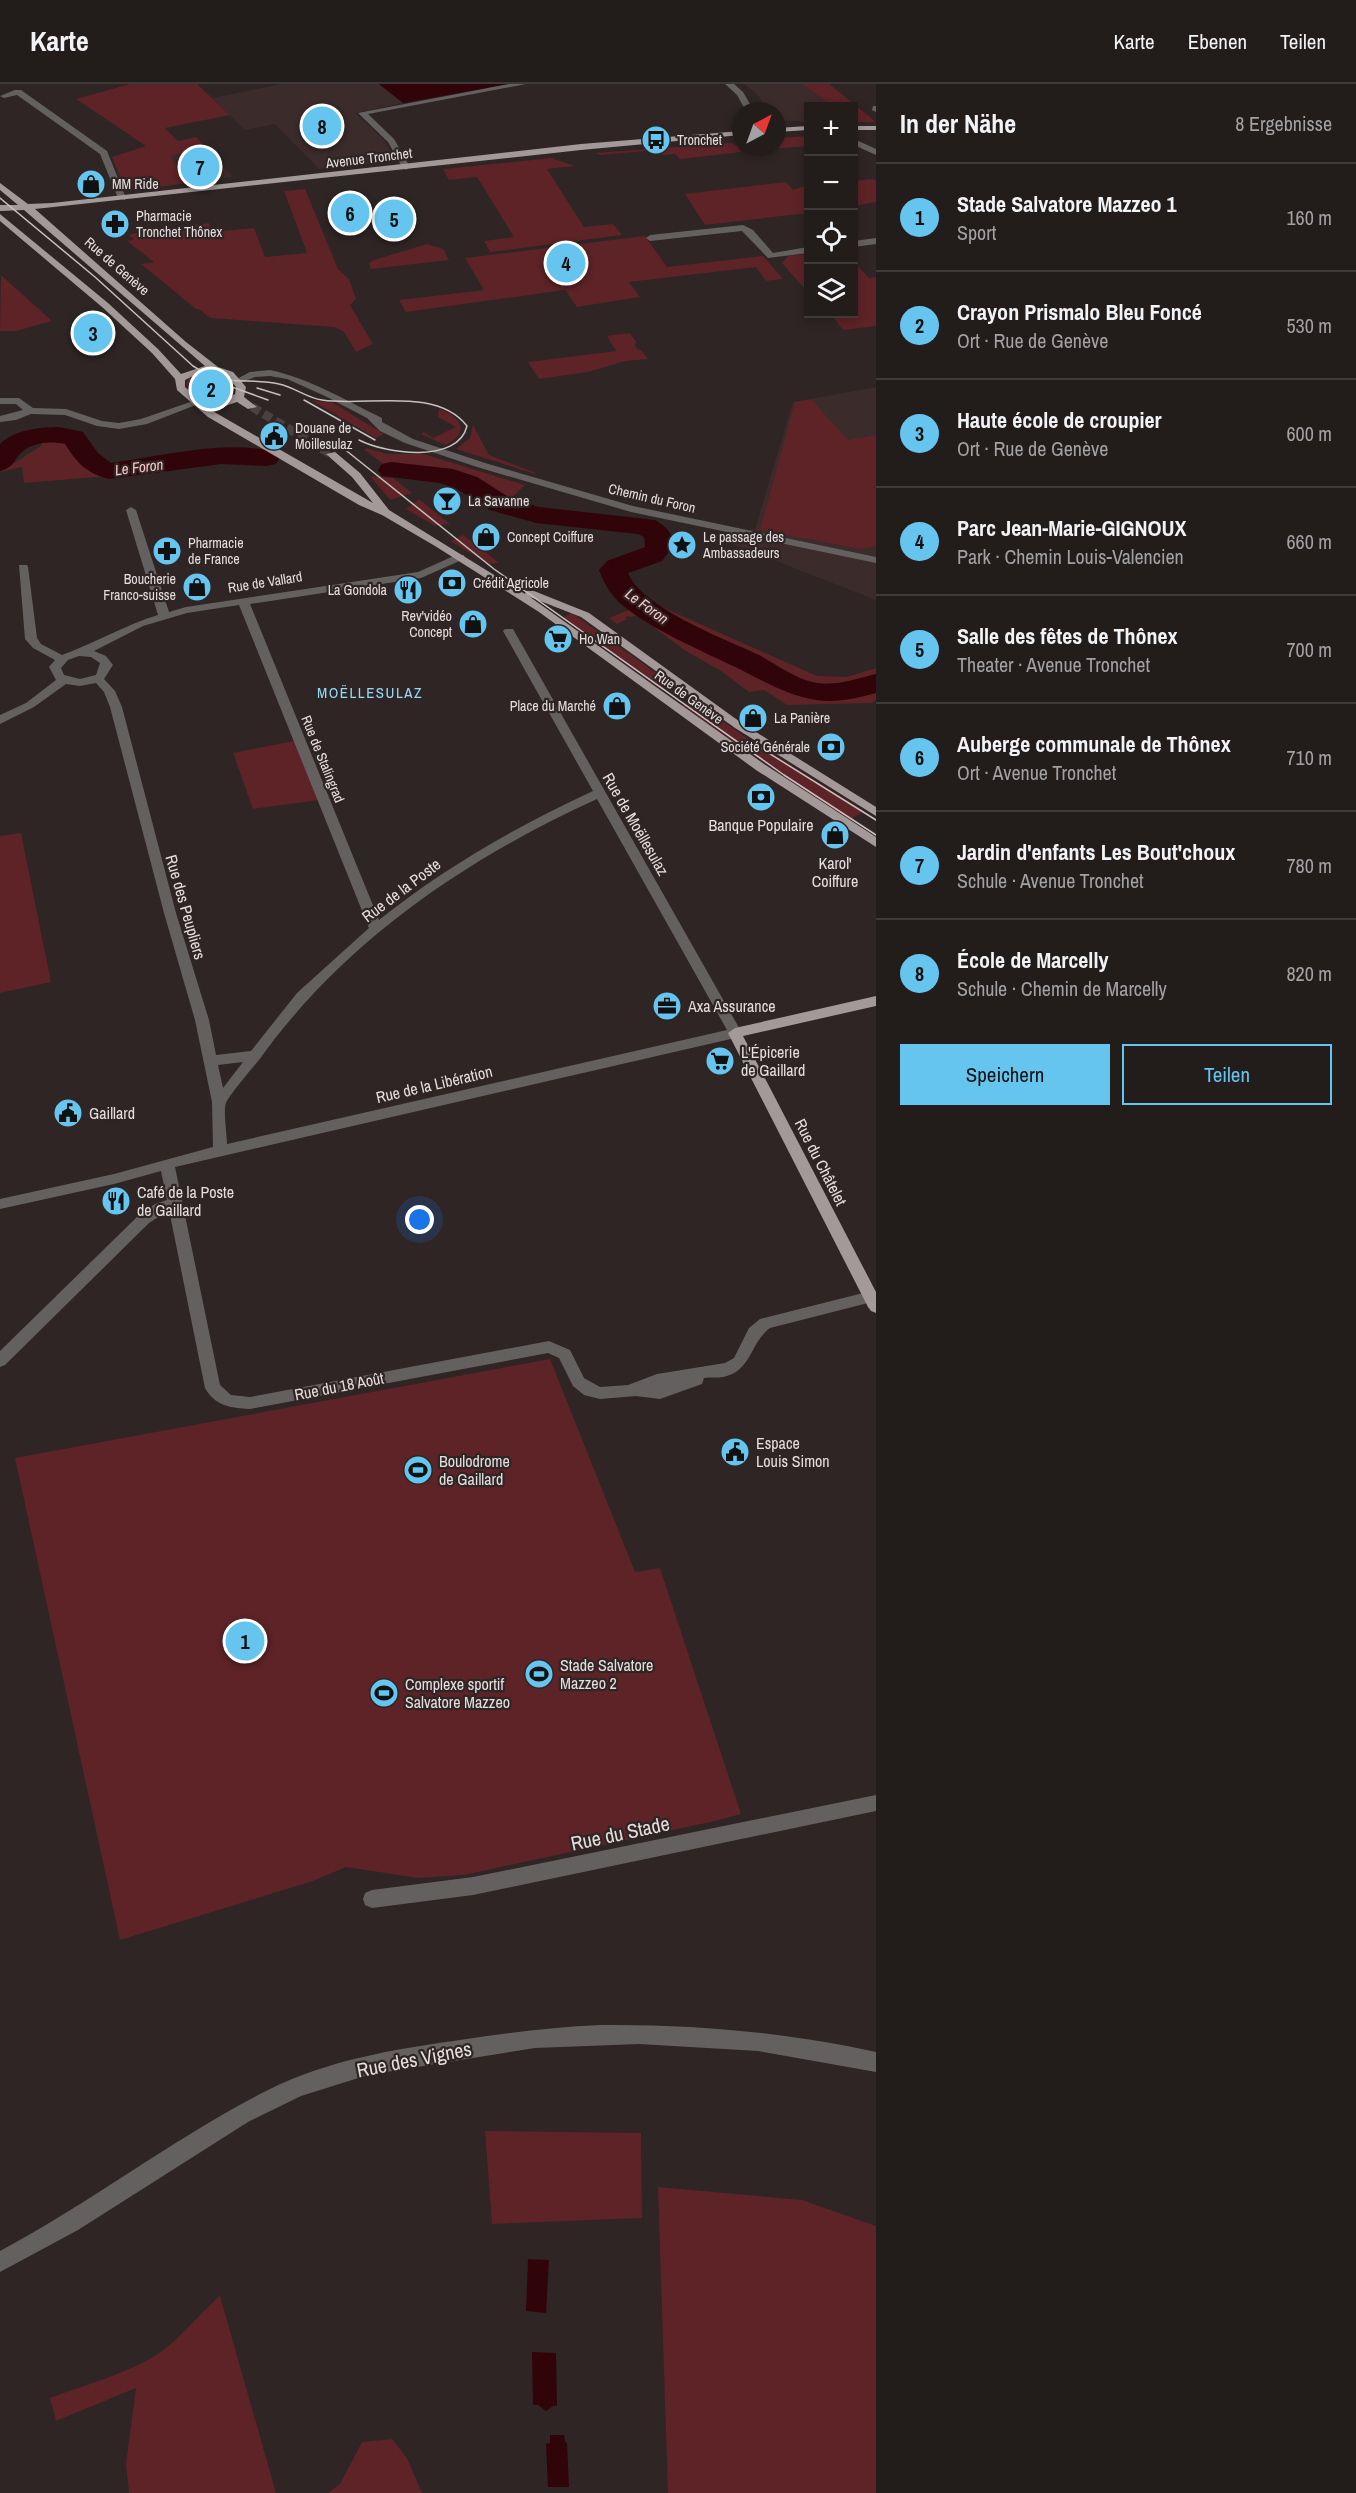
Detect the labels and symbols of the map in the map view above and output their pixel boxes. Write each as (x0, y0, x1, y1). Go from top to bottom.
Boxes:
north arrow (732, 102, 786, 156)
pin: 8 (302, 104, 342, 148)
bus stop icon: Tronchet (640, 124, 672, 156)
place label: Tronchet (677, 131, 722, 149)
pin: 7 (180, 144, 220, 190)
street label: Avenue Tronchet (324, 144, 413, 172)
shop icon: MM Ride (75, 168, 107, 200)
place label: MM Ride (112, 175, 159, 193)
pin: 6 (330, 190, 370, 236)
pin: 5 (374, 196, 414, 242)
place label: Pharmacie Tronchet Thônex (136, 207, 222, 241)
pharmacy icon: Pharmacie Tronchet Thônex (99, 208, 131, 240)
street label: Rue de Genève (81, 233, 153, 299)
pin: 4 (546, 240, 586, 285)
pin: 3 (74, 310, 112, 356)
pin: 2 (192, 366, 230, 412)
place label: Douane de Moillesulaz (295, 419, 353, 453)
public building icon: Douane de Moillesulaz (258, 420, 290, 452)
water label: Le Foron (114, 454, 165, 480)
street label: Chemin du Foron (607, 479, 697, 517)
bar icon: La Savanne (431, 485, 463, 517)
place label: La Savanne (468, 492, 529, 510)
shop icon: Concept Coiffure (470, 521, 502, 553)
place label: Concept Coiffure (507, 528, 594, 546)
place label: Le passage des Ambassadeurs (702, 528, 784, 562)
place icon: Le passage des Ambassadeurs (666, 529, 698, 561)
place label: Pharmacie de France (188, 534, 244, 568)
pharmacy icon: Pharmacie de France (151, 535, 183, 567)
street label: Rue de Vallard (226, 567, 304, 597)
bank icon: Crédit Agricole (436, 567, 468, 599)
place label: Boucherie Franco-suisse (103, 570, 176, 604)
shop icon: Boucherie Franco-suisse (181, 571, 213, 603)
restaurant icon: La Gondola (392, 574, 424, 606)
place label: Crédit Agricole (473, 574, 549, 592)
place label: La Gondola (328, 581, 388, 599)
water label: Le Foron (621, 583, 673, 629)
place label: Rev'vidéo Concept (401, 607, 452, 641)
shop icon: Rev'vidéo Concept (457, 608, 489, 640)
supermarket icon: Ho Wan (542, 623, 574, 655)
place label: Ho Wan (579, 630, 620, 648)
street label: Rue de Genève (651, 666, 727, 728)
district label: MOËLLESULAZ (317, 682, 423, 703)
shop icon: Place du Marché (601, 690, 633, 722)
place label: Place du Marché (510, 697, 596, 715)
shop icon: La Panière (737, 702, 769, 734)
place label: La Panière (774, 709, 830, 727)
street label: Rue de Stalingrad (297, 713, 349, 805)
bank icon: Société Générale (815, 731, 847, 763)
place label: Société Générale (721, 738, 810, 756)
street label: Rue de Moëllesulaz (598, 769, 675, 880)
bank icon: Banque Populaire (745, 781, 777, 813)
place label: Banque Populaire (708, 814, 814, 836)
shop icon: Karol' Coiffure (819, 819, 851, 851)
street label: Rue des Peupliers (161, 852, 211, 962)
place label: Karol' Coiffure (812, 852, 858, 892)
street label: Rue de la Poste (357, 853, 445, 927)
office icon: Axa Assurance (651, 990, 683, 1022)
place label: Axa Assurance (687, 995, 776, 1017)
place label: L'Épicerie de Gaillard (741, 1041, 805, 1081)
supermarket icon: L'Épicerie de Gaillard (704, 1045, 736, 1077)
street label: Rue de la Libération (374, 1060, 494, 1108)
public building icon: Gaillard (52, 1097, 84, 1129)
place label: Gaillard (89, 1102, 135, 1124)
street label: Rue du Châtelet (790, 1115, 852, 1210)
place label: Café de la Poste de Gaillard (137, 1181, 234, 1221)
restaurant icon: Café de la Poste de Gaillard (100, 1185, 132, 1217)
your location (405, 1205, 434, 1234)
street label: Rue du 18 Août (292, 1367, 386, 1405)
place label: Espace Louis Simon (756, 1432, 830, 1472)
public building icon: Espace Louis Simon (719, 1436, 751, 1468)
place label: Boulodrome de Gaillard (439, 1450, 510, 1490)
sports icon: Boulodrome de Gaillard (402, 1454, 434, 1486)
pin: 1 (226, 1618, 264, 1664)
place label: Stade Salvatore Mazzeo 2 (560, 1654, 653, 1694)
sports icon: Stade Salvatore Mazzeo 2 (523, 1658, 555, 1690)
place label: Complexe sportif Salvatore Mazzeo (405, 1673, 510, 1713)
sports icon: Complexe sportif Salvatore Mazzeo (368, 1677, 400, 1709)
street label: Rue du Stade (568, 1809, 672, 1857)
street label: Rue des Vignes (354, 2035, 474, 2083)

